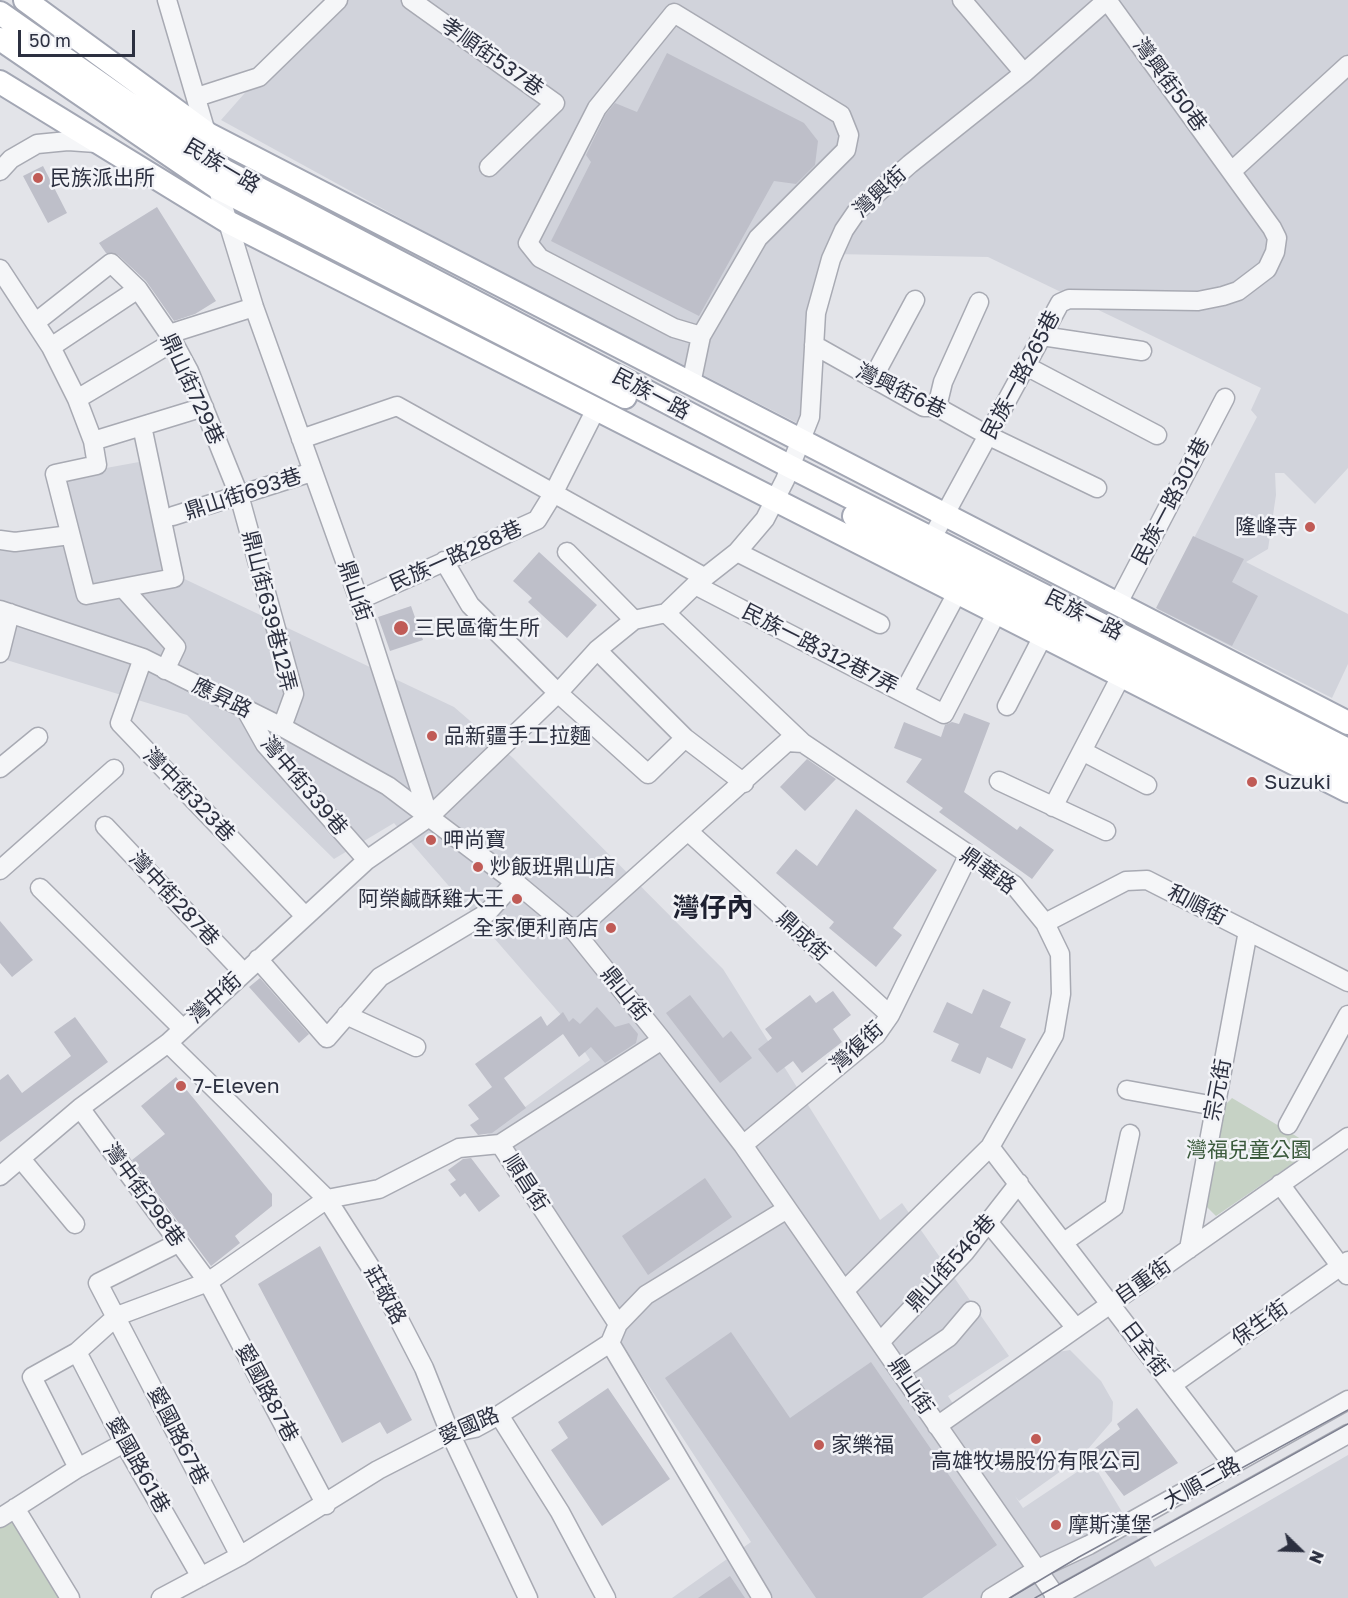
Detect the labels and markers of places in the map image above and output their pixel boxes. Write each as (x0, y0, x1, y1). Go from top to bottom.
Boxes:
place label: 民族派出所 (50, 165, 155, 191)
marker: 民族派出所 (31, 171, 45, 185)
place label: 隆峰寺 (1235, 514, 1298, 540)
marker: 隆峰寺 (1303, 520, 1317, 534)
place label: 三民區衛生所 (414, 615, 540, 641)
marker: 三民區衛生所 (392, 619, 410, 637)
place label: 品新疆手工拉麵 (444, 723, 591, 749)
marker: 品新疆手工拉麵 (425, 729, 439, 743)
place label: Suzuki (1264, 769, 1331, 795)
marker: Suzuki (1245, 775, 1259, 789)
place label: 呷尚寶 (443, 827, 506, 853)
marker: 呷尚寶 (424, 833, 438, 847)
place label: 炒飯班鼎山店 (490, 854, 616, 880)
marker: 炒飯班鼎山店 (471, 860, 485, 874)
place label: 阿榮鹹酥雞大王 (358, 886, 505, 912)
marker: 阿榮鹹酥雞大王 (510, 892, 524, 906)
place label: 全家便利商店 (473, 915, 599, 941)
marker: 全家便利商店 (604, 921, 618, 935)
place label: 7-Eleven (193, 1073, 280, 1099)
marker: 7-Eleven (174, 1079, 188, 1093)
place label: 家樂福 (831, 1432, 894, 1458)
marker: 高雄牧場股份有限公司 (1029, 1432, 1043, 1446)
marker: 家樂福 (812, 1438, 826, 1452)
place label: 高雄牧場股份有限公司 (931, 1448, 1141, 1474)
place label: 摩斯漢堡 (1068, 1512, 1152, 1538)
marker: 摩斯漢堡 (1049, 1518, 1063, 1532)

